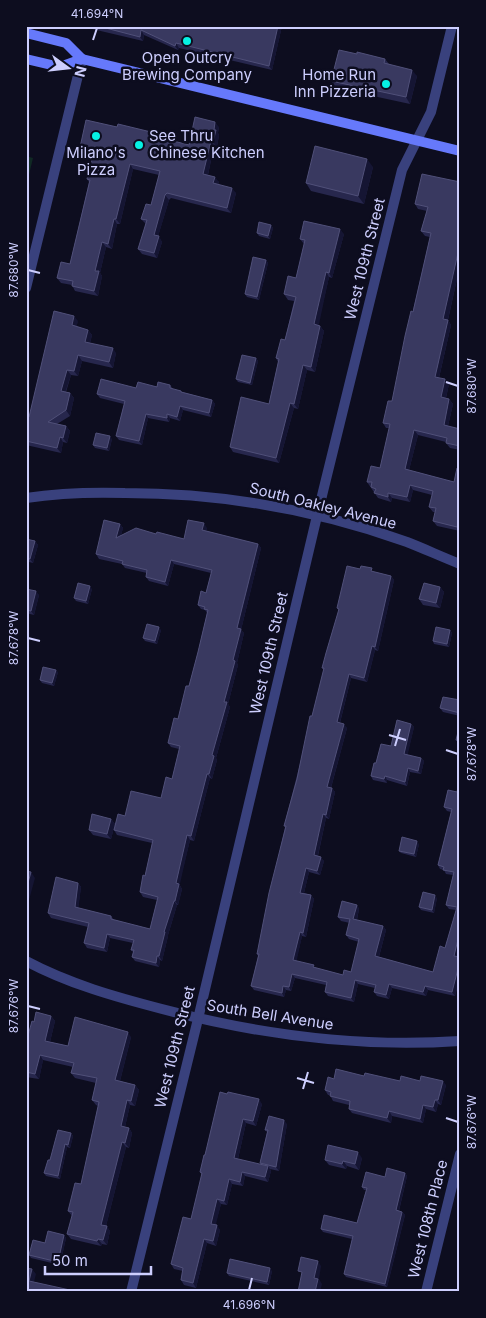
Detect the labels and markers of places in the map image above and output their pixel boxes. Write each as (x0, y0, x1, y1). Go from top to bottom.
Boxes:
marker: Open Outcry Brewing Company (181, 35, 193, 47)
place label: Open Outcry Brewing Company (122, 48, 252, 84)
place label: Home Run Inn Pizzeria (294, 65, 376, 101)
marker: Home Run Inn Pizzeria (380, 78, 392, 90)
place label: See Thru Chinese Kitchen (149, 126, 265, 162)
marker: Milano's Pizza (90, 130, 102, 142)
marker: See Thru Chinese Kitchen (133, 139, 145, 151)
place label: Milano's Pizza (66, 143, 126, 179)

